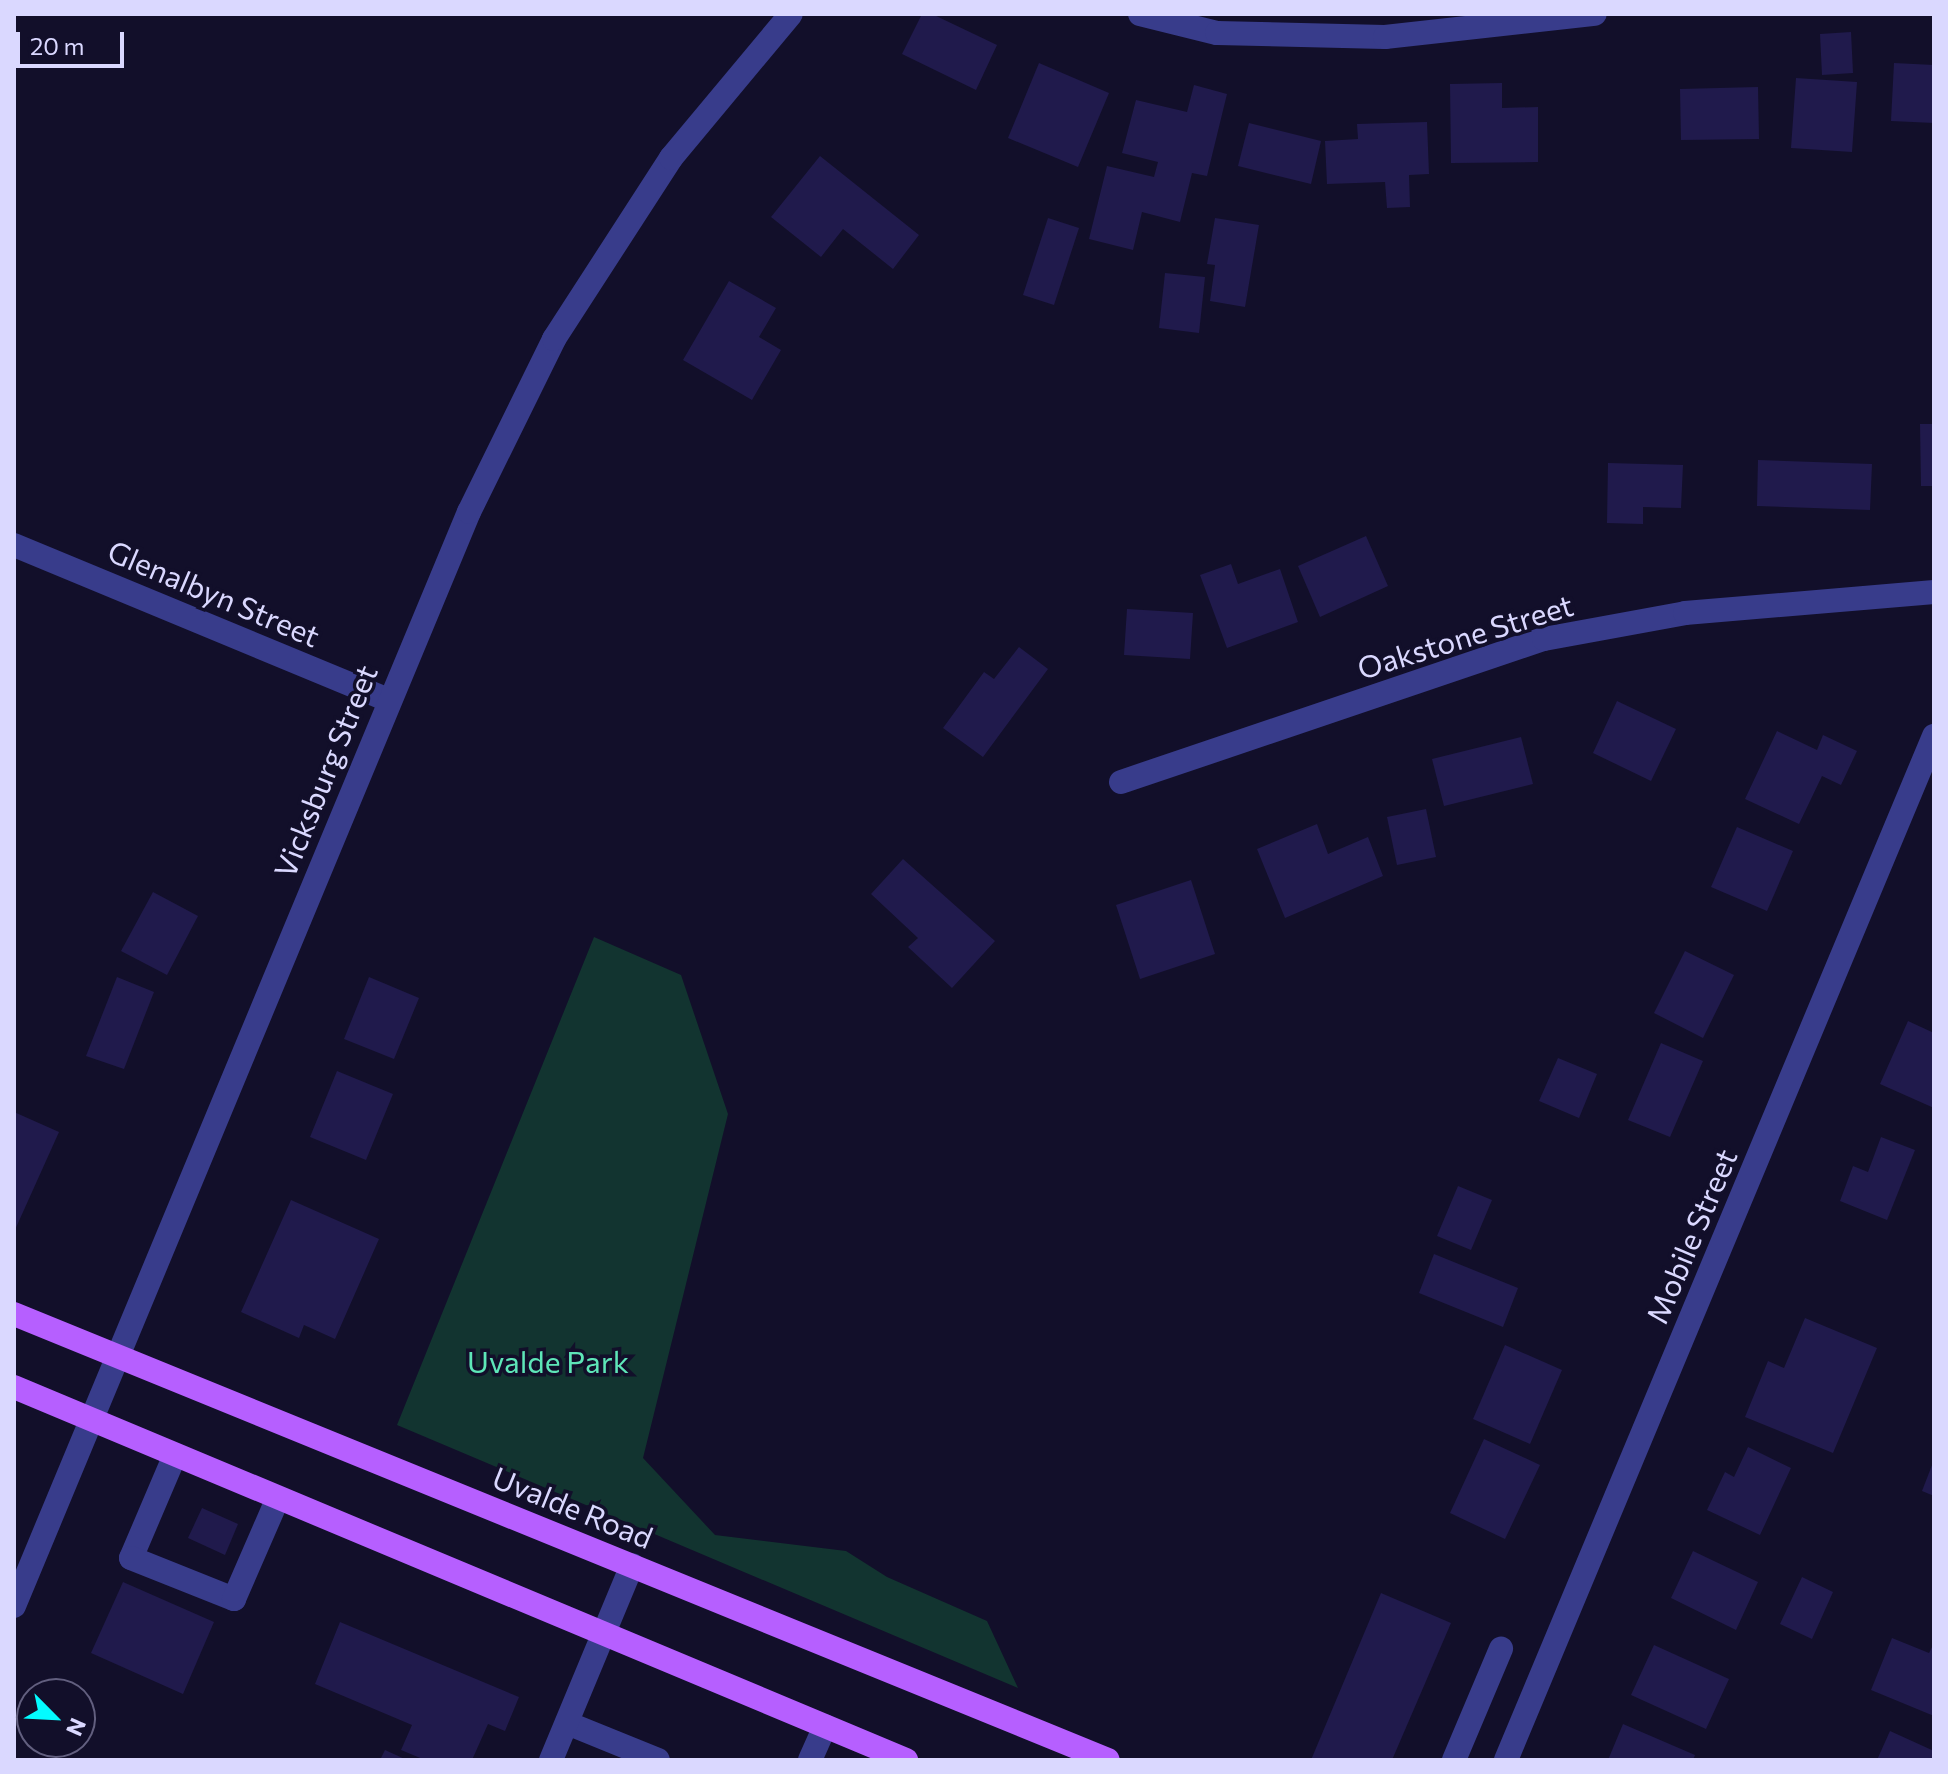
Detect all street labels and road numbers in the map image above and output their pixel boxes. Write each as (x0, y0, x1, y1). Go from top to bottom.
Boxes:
street label: Glenalbyn Street (103, 532, 325, 654)
street label: Oakstone Street (1353, 586, 1577, 686)
street label: Vicksburg Street (266, 659, 384, 883)
street label: Mobile Street (1638, 1143, 1744, 1329)
street label: Uvalde Road (488, 1459, 658, 1555)

